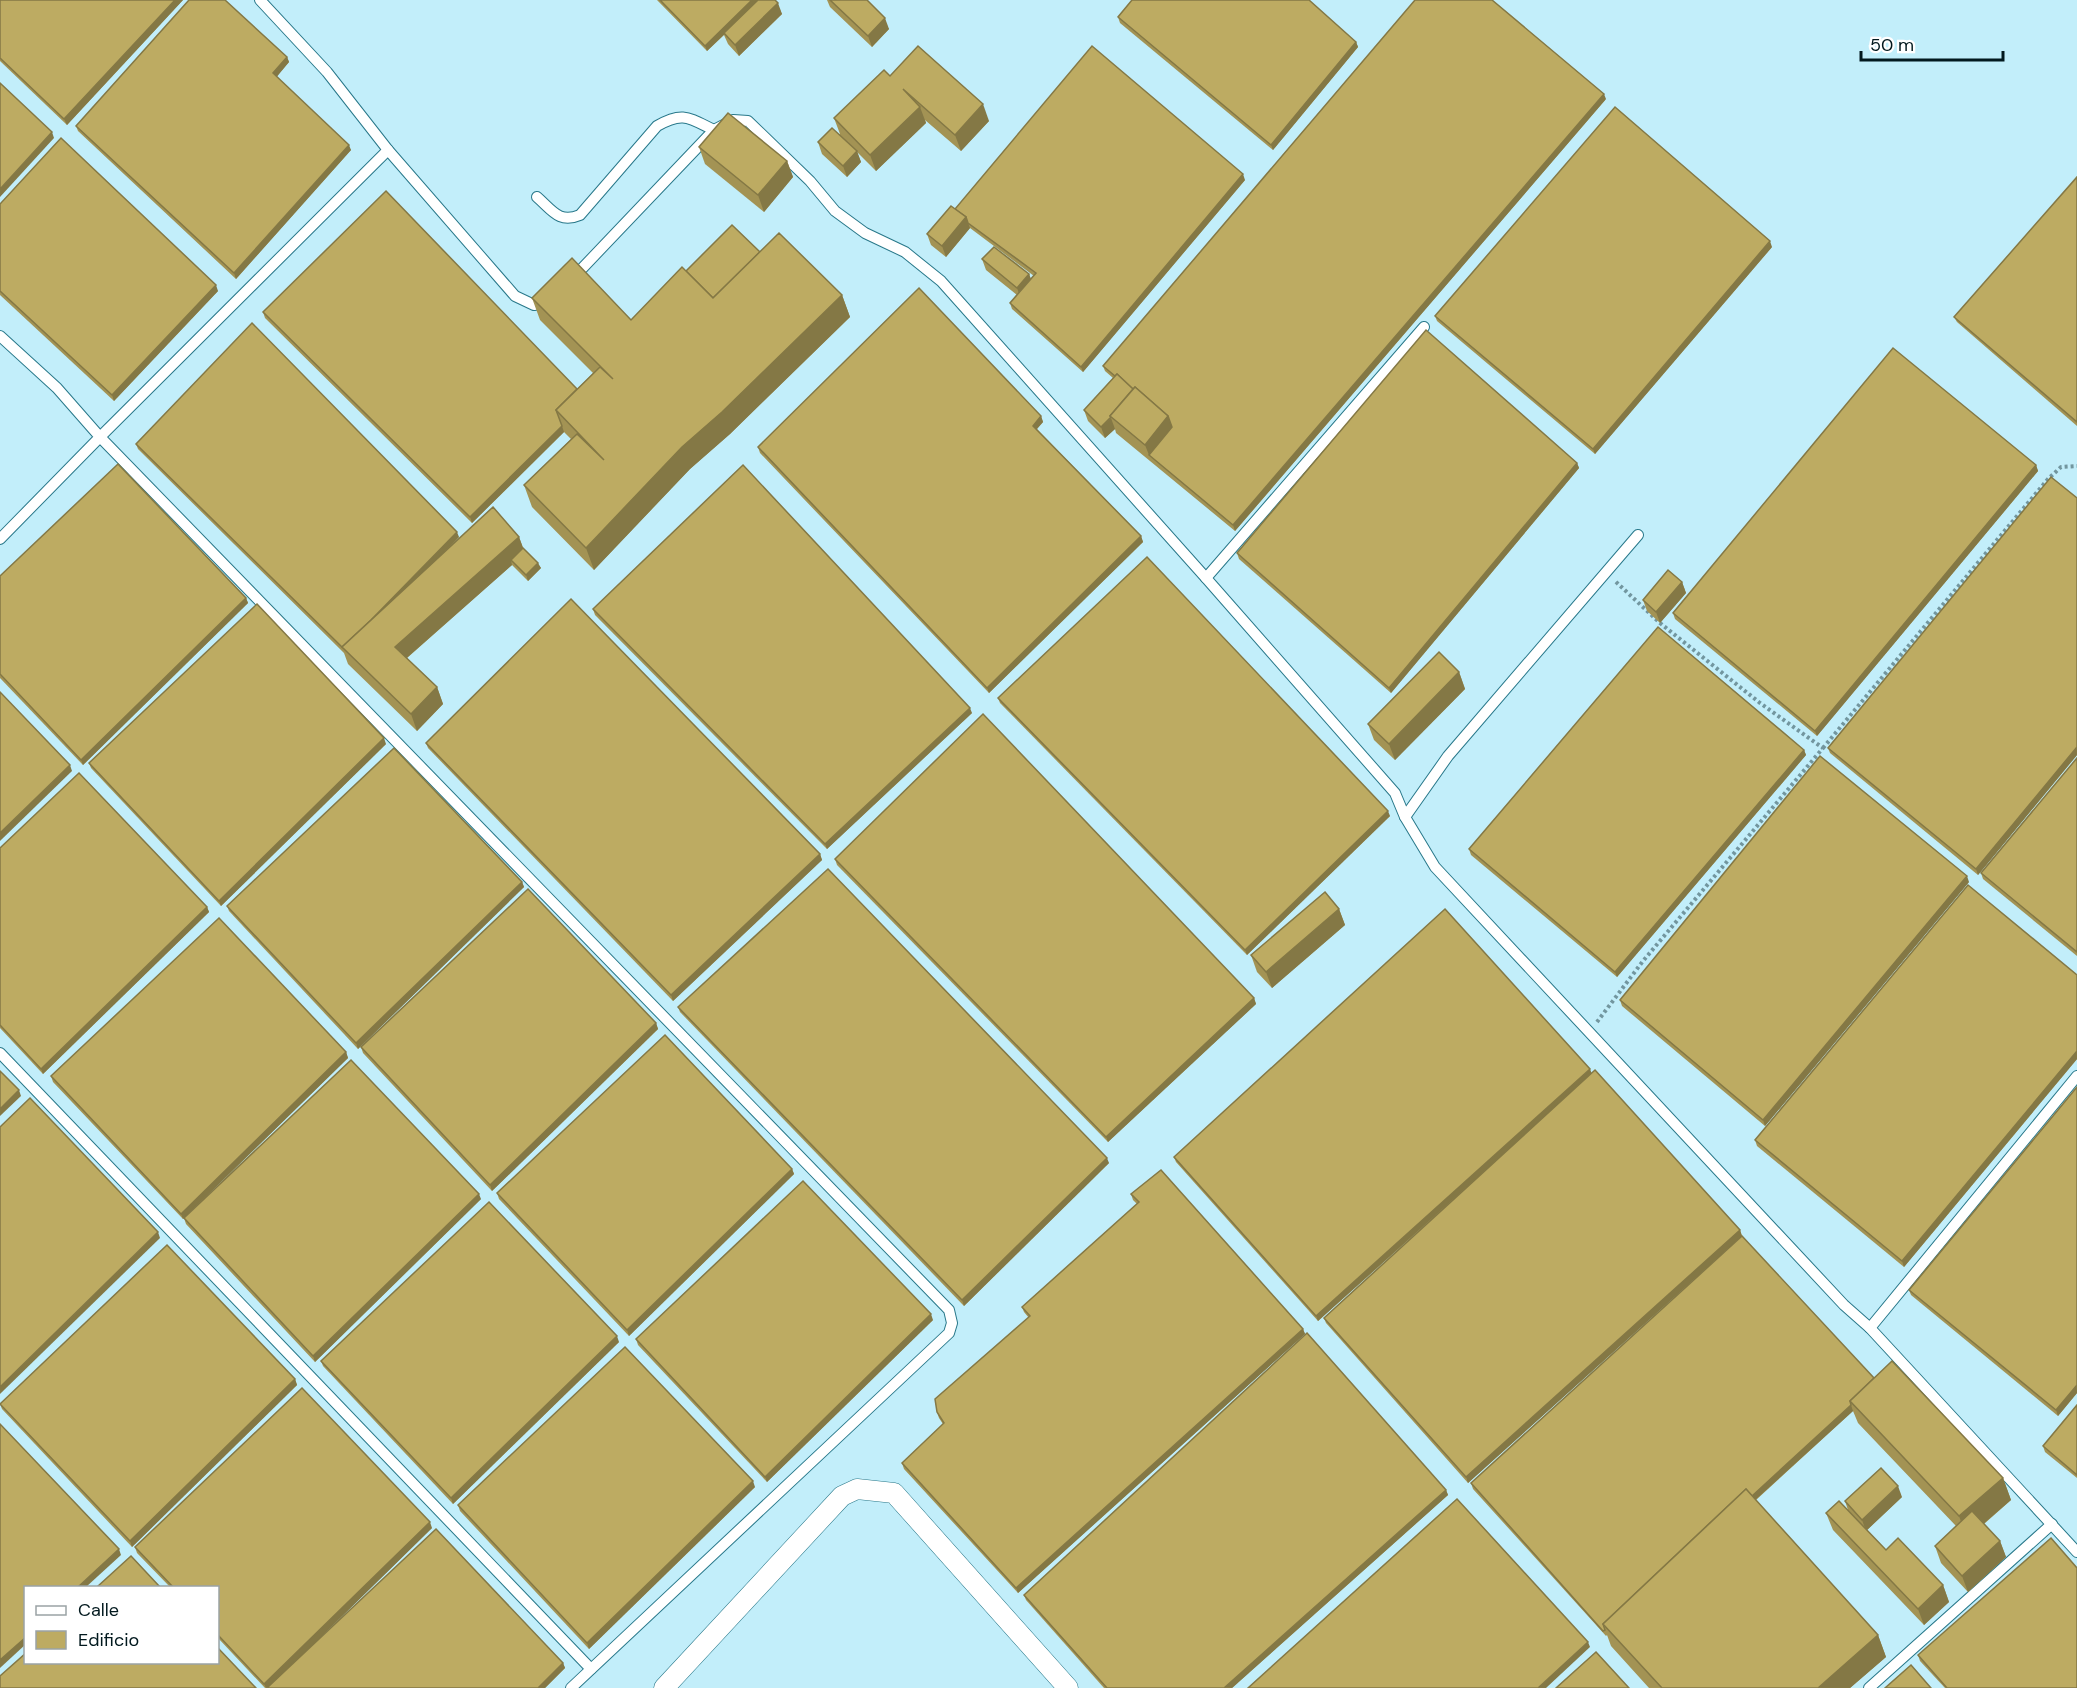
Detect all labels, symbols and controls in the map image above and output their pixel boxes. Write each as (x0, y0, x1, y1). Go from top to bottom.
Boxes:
scale bar (1861, 24, 2004, 62)
text: 50 m (1870, 33, 1914, 57)
legend (24, 1586, 219, 1664)
text: Calle (78, 1598, 119, 1622)
text: Edificio (78, 1628, 139, 1652)

